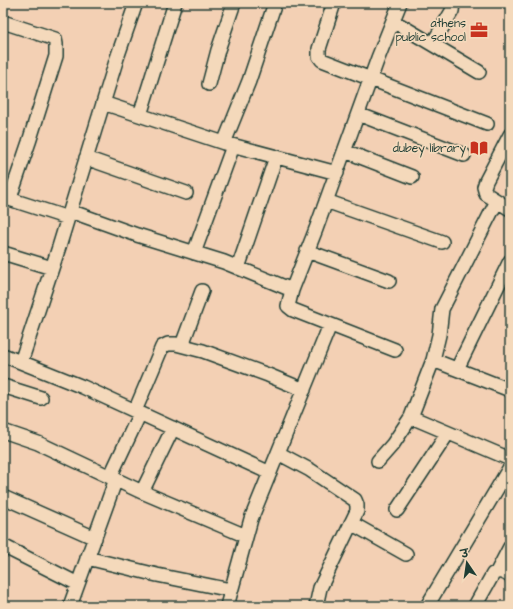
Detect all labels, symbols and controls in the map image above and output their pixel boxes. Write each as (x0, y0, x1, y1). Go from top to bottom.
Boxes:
place label: athens public school (395, 15, 466, 46)
office icon: athens public school (469, 20, 489, 40)
library icon: dubey library (469, 138, 489, 158)
place label: dubey library (393, 140, 466, 158)
north arrow (447, 543, 487, 583)
text: उ (459, 545, 472, 562)

